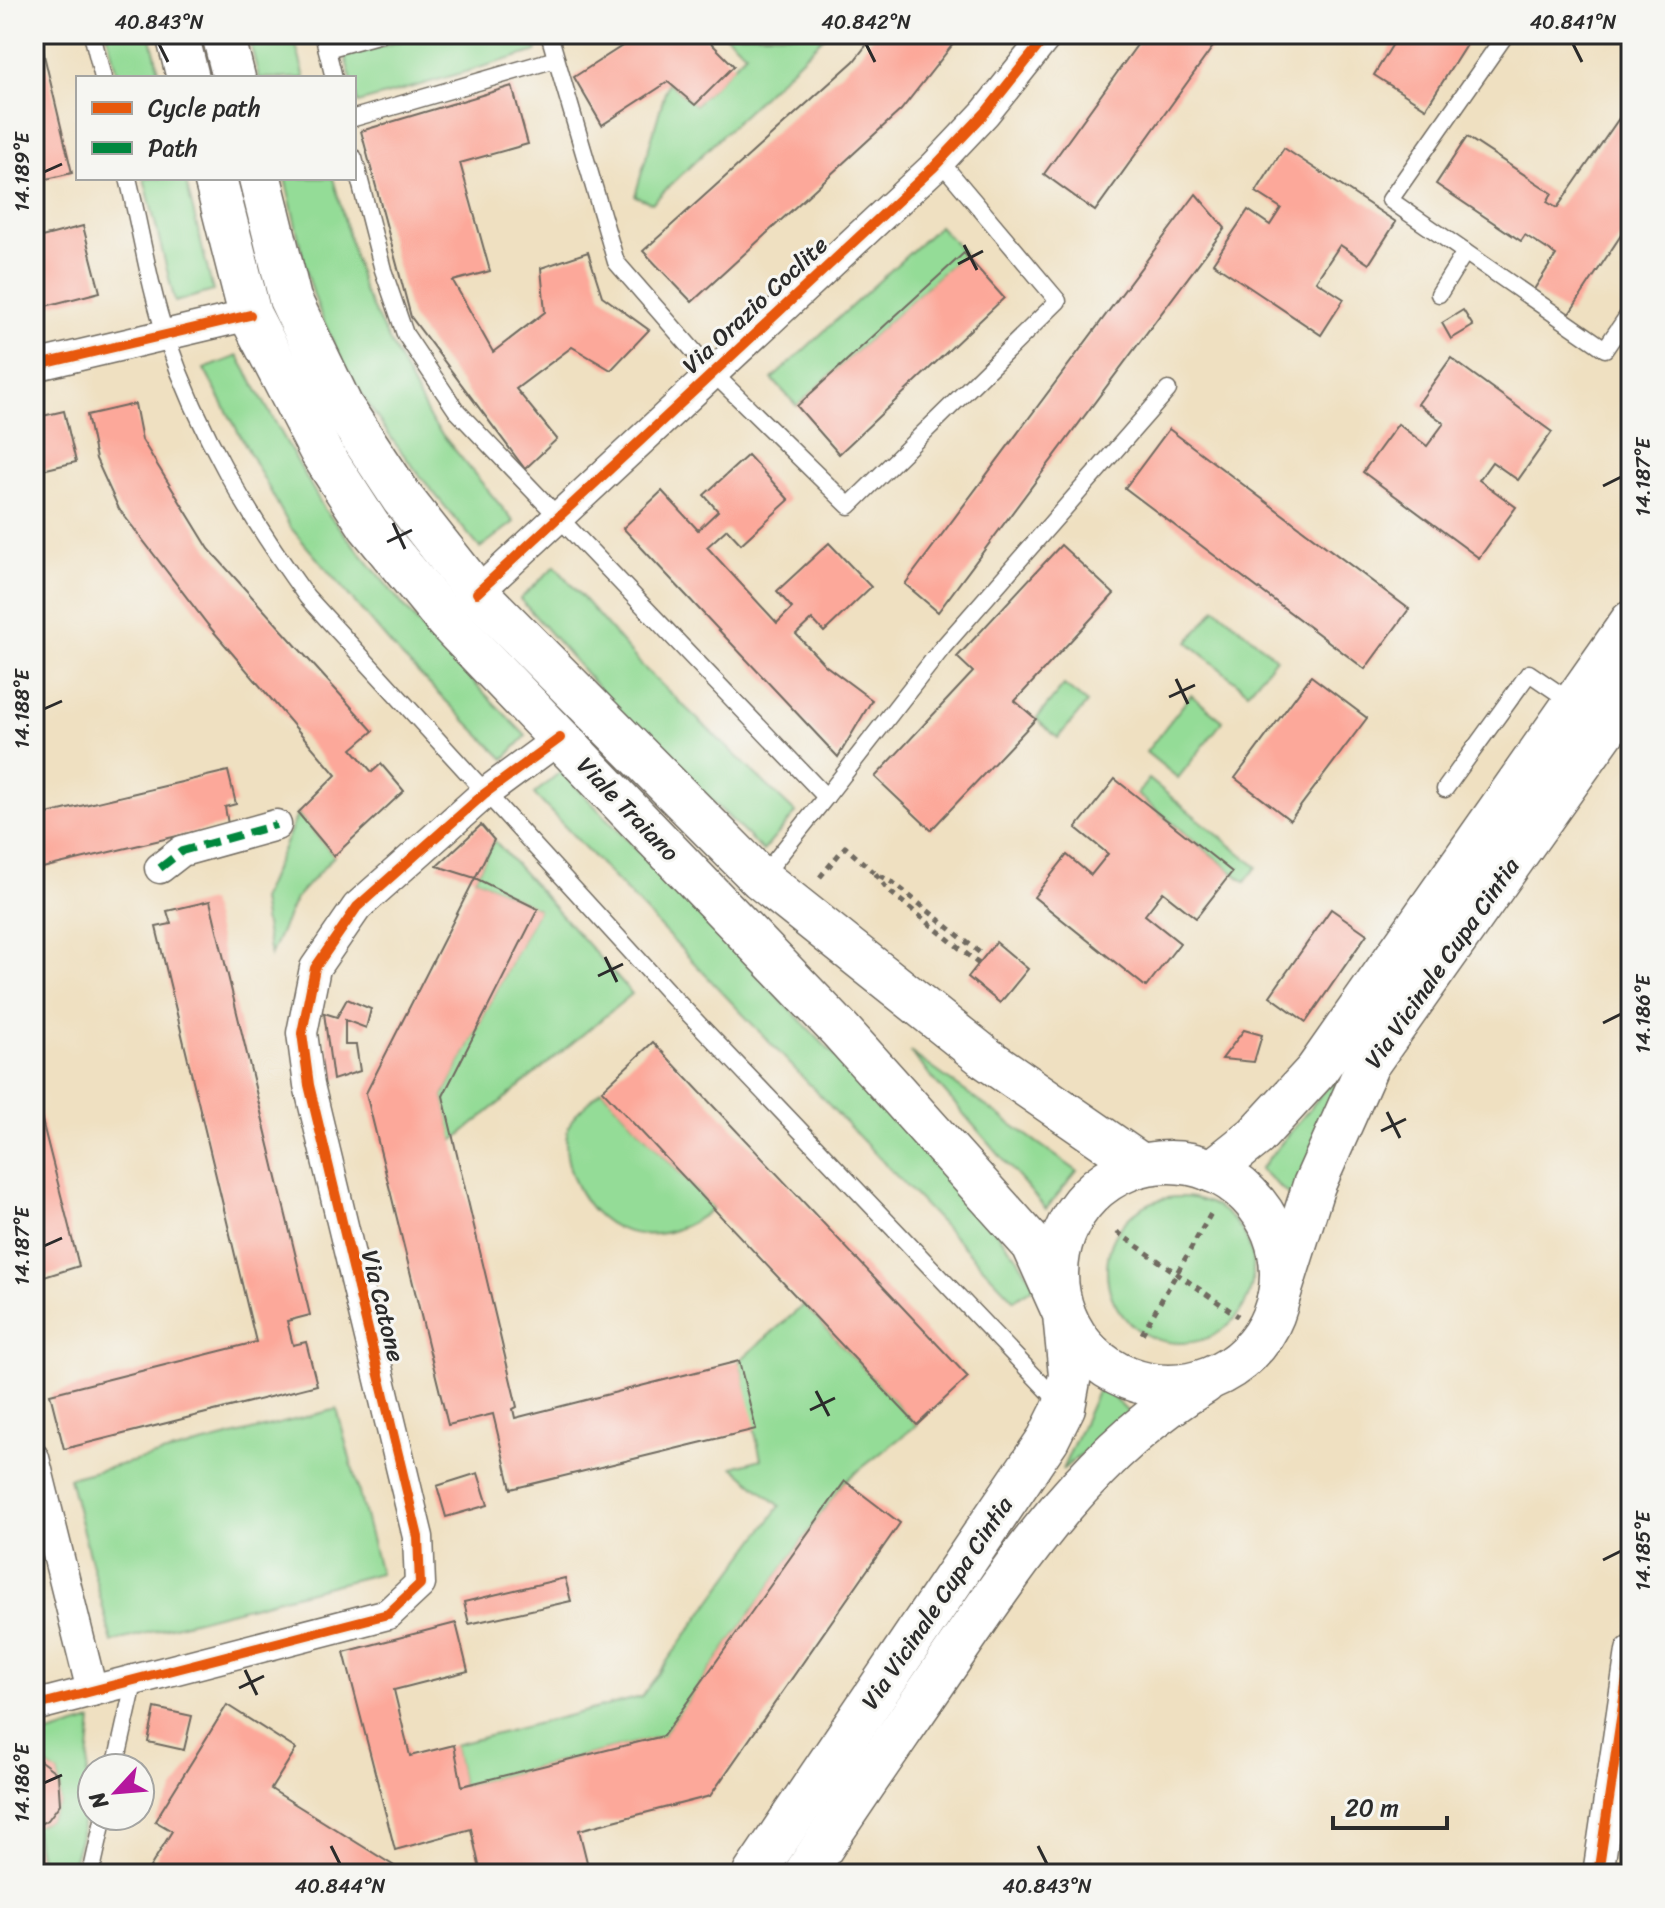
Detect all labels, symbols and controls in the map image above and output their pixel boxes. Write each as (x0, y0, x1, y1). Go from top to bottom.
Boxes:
text: 40.843°N (114, 5, 204, 40)
text: 40.842°N (821, 5, 911, 40)
text: 40.841°N (1530, 5, 1617, 40)
legend (76, 76, 356, 180)
text: Cycle path (148, 87, 261, 129)
text: Path (148, 127, 198, 169)
text: 14.189°E (5, 130, 40, 212)
street label: Via Orazio Coclite (672, 225, 838, 385)
text: 14.187°E (1626, 436, 1661, 516)
text: 14.188°E (5, 667, 40, 749)
street label: Viale Traiano (566, 746, 690, 872)
street label: Via Vicinale Cupa Cintia (1353, 848, 1531, 1077)
text: 14.186°E (1626, 973, 1661, 1053)
text: 14.187°E (5, 1205, 40, 1285)
street label: Via Catone (349, 1246, 417, 1366)
street label: Via Vicinale Cupa Cintia (850, 1487, 1025, 1718)
text: 14.185°E (1626, 1509, 1661, 1591)
text: 14.186°E (5, 1742, 40, 1822)
north arrow (76, 1752, 156, 1832)
scale bar (1333, 1780, 1447, 1830)
text: N (77, 1784, 120, 1817)
text: 20 m (1345, 1787, 1399, 1829)
text: 40.844°N (295, 1869, 385, 1904)
text: 40.843°N (1002, 1869, 1092, 1904)

